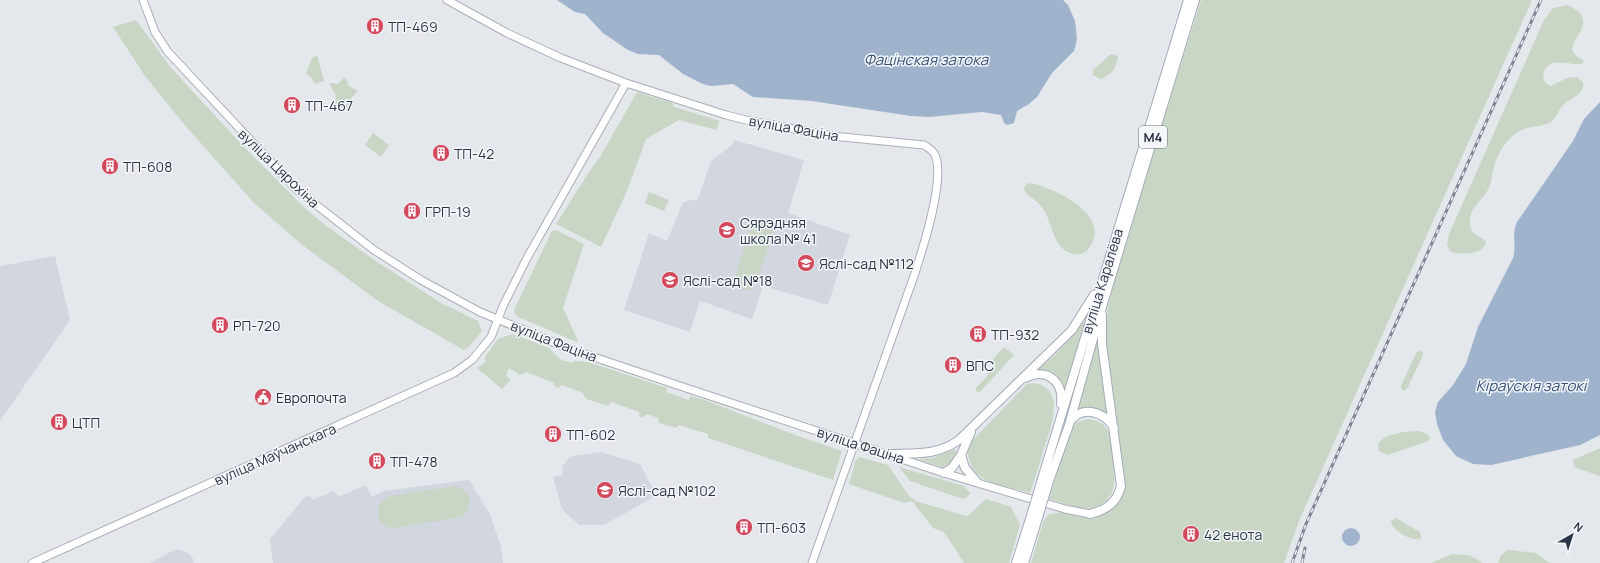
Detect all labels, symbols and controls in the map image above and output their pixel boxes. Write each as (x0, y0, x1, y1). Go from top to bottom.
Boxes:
building icon: ТП-469 (365, 16, 385, 36)
place label: ТП-469 (388, 17, 438, 36)
water label: Фацінская затока (864, 49, 989, 70)
building icon: ТП-467 (282, 95, 302, 115)
place label: ТП-467 (305, 96, 353, 115)
street label: вуліца Фаціна (748, 111, 840, 145)
street label: вуліца Цярохіна (234, 124, 324, 212)
road number: М4 (1139, 126, 1167, 148)
building icon: ТП-42 (431, 143, 451, 163)
place label: ТП-42 (454, 144, 494, 163)
building icon: ТП-608 (100, 156, 120, 176)
place label: ТП-608 (123, 157, 172, 176)
building icon: ГРП-19 (402, 201, 422, 221)
place label: ГРП-19 (425, 202, 471, 221)
place label: Сярэдняя школа № 41 (740, 213, 816, 248)
school or university icon: Сярэдняя школа № 41 (717, 220, 737, 240)
street label: вуліца Каралёва (1077, 226, 1127, 336)
school or university icon: Яслі-сад №112 (796, 253, 816, 273)
place label: Яслі-сад №112 (819, 254, 914, 273)
school or university icon: Яслі-сад №18 (660, 270, 680, 290)
place label: Яслі-сад №18 (683, 271, 772, 290)
building icon: РП-720 (210, 315, 230, 335)
place label: РП-720 (233, 316, 281, 335)
street label: вуліца Фаціна (508, 316, 600, 366)
building icon: ТП-932 (968, 324, 988, 344)
place label: ТП-932 (991, 325, 1039, 344)
building icon: ВПС (943, 355, 963, 375)
place label: ВПС (966, 356, 994, 375)
water label: Кіраўскія затокі (1476, 375, 1589, 396)
public building icon: Европочта (253, 387, 273, 407)
place label: Европочта (276, 388, 347, 407)
building icon: ЦТП (49, 412, 69, 432)
place label: ЦТП (72, 413, 100, 432)
street label: вуліца Маўчанскага (211, 419, 339, 489)
street label: вуліца Фаціна (815, 422, 907, 468)
building icon: ТП-602 (543, 424, 563, 444)
place label: ТП-602 (566, 425, 615, 444)
building icon: ТП-478 (367, 451, 387, 471)
place label: ТП-478 (390, 452, 438, 471)
school or university icon: Яслі-сад №102 (595, 480, 615, 500)
place label: Яслі-сад №102 (618, 481, 716, 500)
north arrow (1552, 515, 1592, 555)
building icon: ТП-603 (734, 517, 754, 537)
place label: ТП-603 (757, 518, 806, 537)
text: N (1571, 519, 1586, 535)
building icon: 42 енота (1181, 524, 1201, 544)
place label: 42 енота (1204, 525, 1262, 544)

